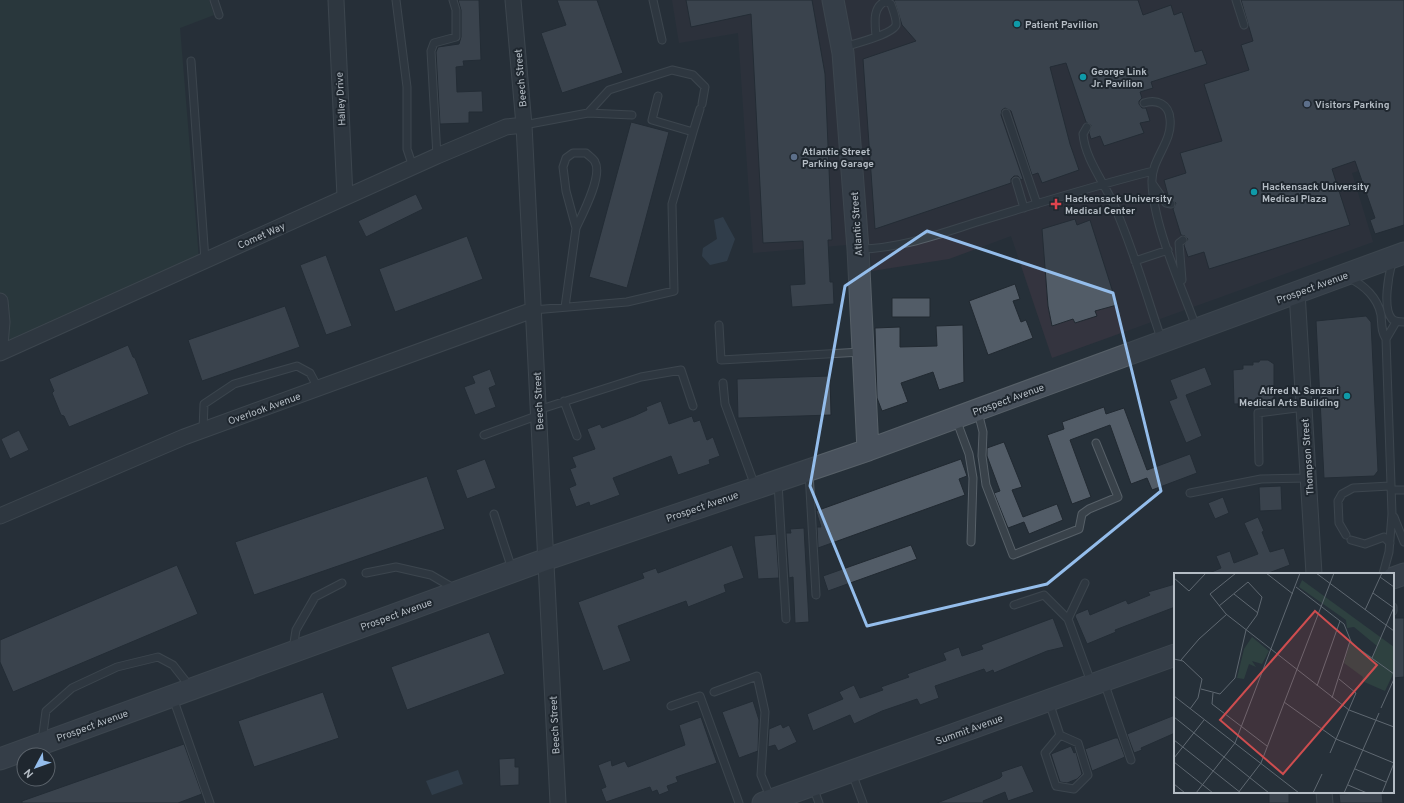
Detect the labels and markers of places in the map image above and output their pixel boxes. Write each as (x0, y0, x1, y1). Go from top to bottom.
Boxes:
marker: Patient Pavilion (1012, 19, 1022, 29)
place label: Patient Pavilion (1025, 19, 1098, 32)
place label: George Link Jr. Pavilion (1091, 66, 1147, 91)
marker: George Link Jr. Pavilion (1078, 72, 1088, 82)
marker: Visitors Parking (1302, 99, 1312, 109)
place label: Visitors Parking (1315, 99, 1389, 112)
place label: Atlantic Street Parking Garage (802, 146, 874, 171)
marker: Atlantic Street Parking Garage (789, 152, 799, 162)
place label: Hackensack University Medical Plaza (1262, 181, 1370, 206)
marker: Hackensack University Medical Plaza (1249, 187, 1259, 197)
place label: Hackensack University Medical Center (1065, 193, 1173, 218)
marker: Hackensack University Medical Center (1050, 198, 1062, 210)
place label: Alfred N. Sanzari Medical Arts Building (1239, 385, 1339, 410)
marker: Alfred N. Sanzari Medical Arts Building (1342, 391, 1352, 401)

